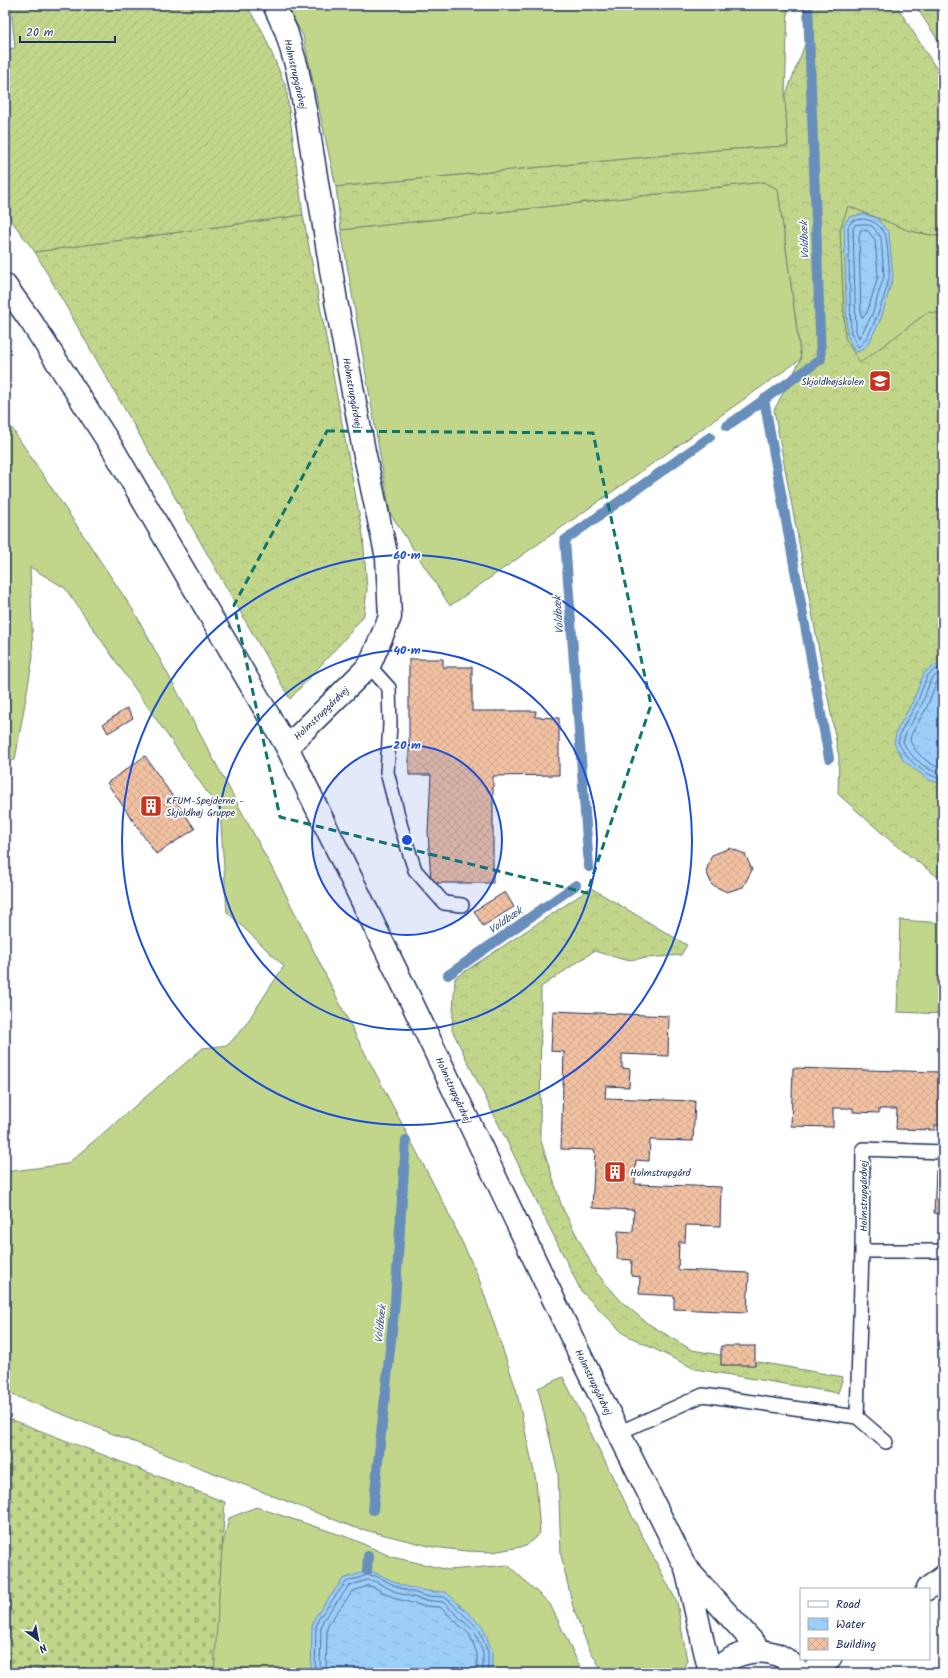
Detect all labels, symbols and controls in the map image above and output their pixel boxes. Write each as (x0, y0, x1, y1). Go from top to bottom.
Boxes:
scale bar (20, 18, 115, 44)
text: 20 m (26, 23, 54, 42)
street label: Holmstrupgårdvej (279, 37, 311, 111)
water label: Voldbæk (795, 219, 815, 259)
street label: Holmstrupgårdvej (338, 356, 366, 430)
school or university icon: Skjoldhøjskolen (867, 368, 893, 394)
place label: Skjoldhøjskolen (801, 374, 864, 390)
text: 60 m (393, 546, 421, 565)
water label: Voldbæk (549, 593, 569, 635)
text: 40 m (393, 641, 421, 660)
street label: Holmstrupgårdvej (290, 683, 353, 744)
text: 20 m (393, 736, 421, 755)
building icon: KFUM-Spejderne - Skjoldhøj Gruppe (138, 793, 164, 819)
place label: KFUM-Spejderne - Skjoldhøj Gruppe (166, 793, 244, 821)
centre of rings (400, 833, 414, 847)
water label: Voldbæk (485, 901, 528, 939)
street label: Holmstrupgårdvej (431, 1055, 476, 1127)
building icon: Holmstrupgård (602, 1159, 628, 1185)
street label: Holmstrupgårdvej (856, 1160, 872, 1232)
place label: Holmstrupgård (630, 1165, 691, 1181)
water label: Voldbæk (370, 1302, 392, 1344)
street label: Holmstrupgårdvej (570, 1347, 616, 1419)
legend (800, 1588, 930, 1660)
text: Road (836, 1595, 861, 1614)
text: Water (836, 1615, 866, 1634)
north arrow (18, 1620, 58, 1660)
text: Building (836, 1635, 876, 1654)
text: N (35, 1638, 50, 1657)

